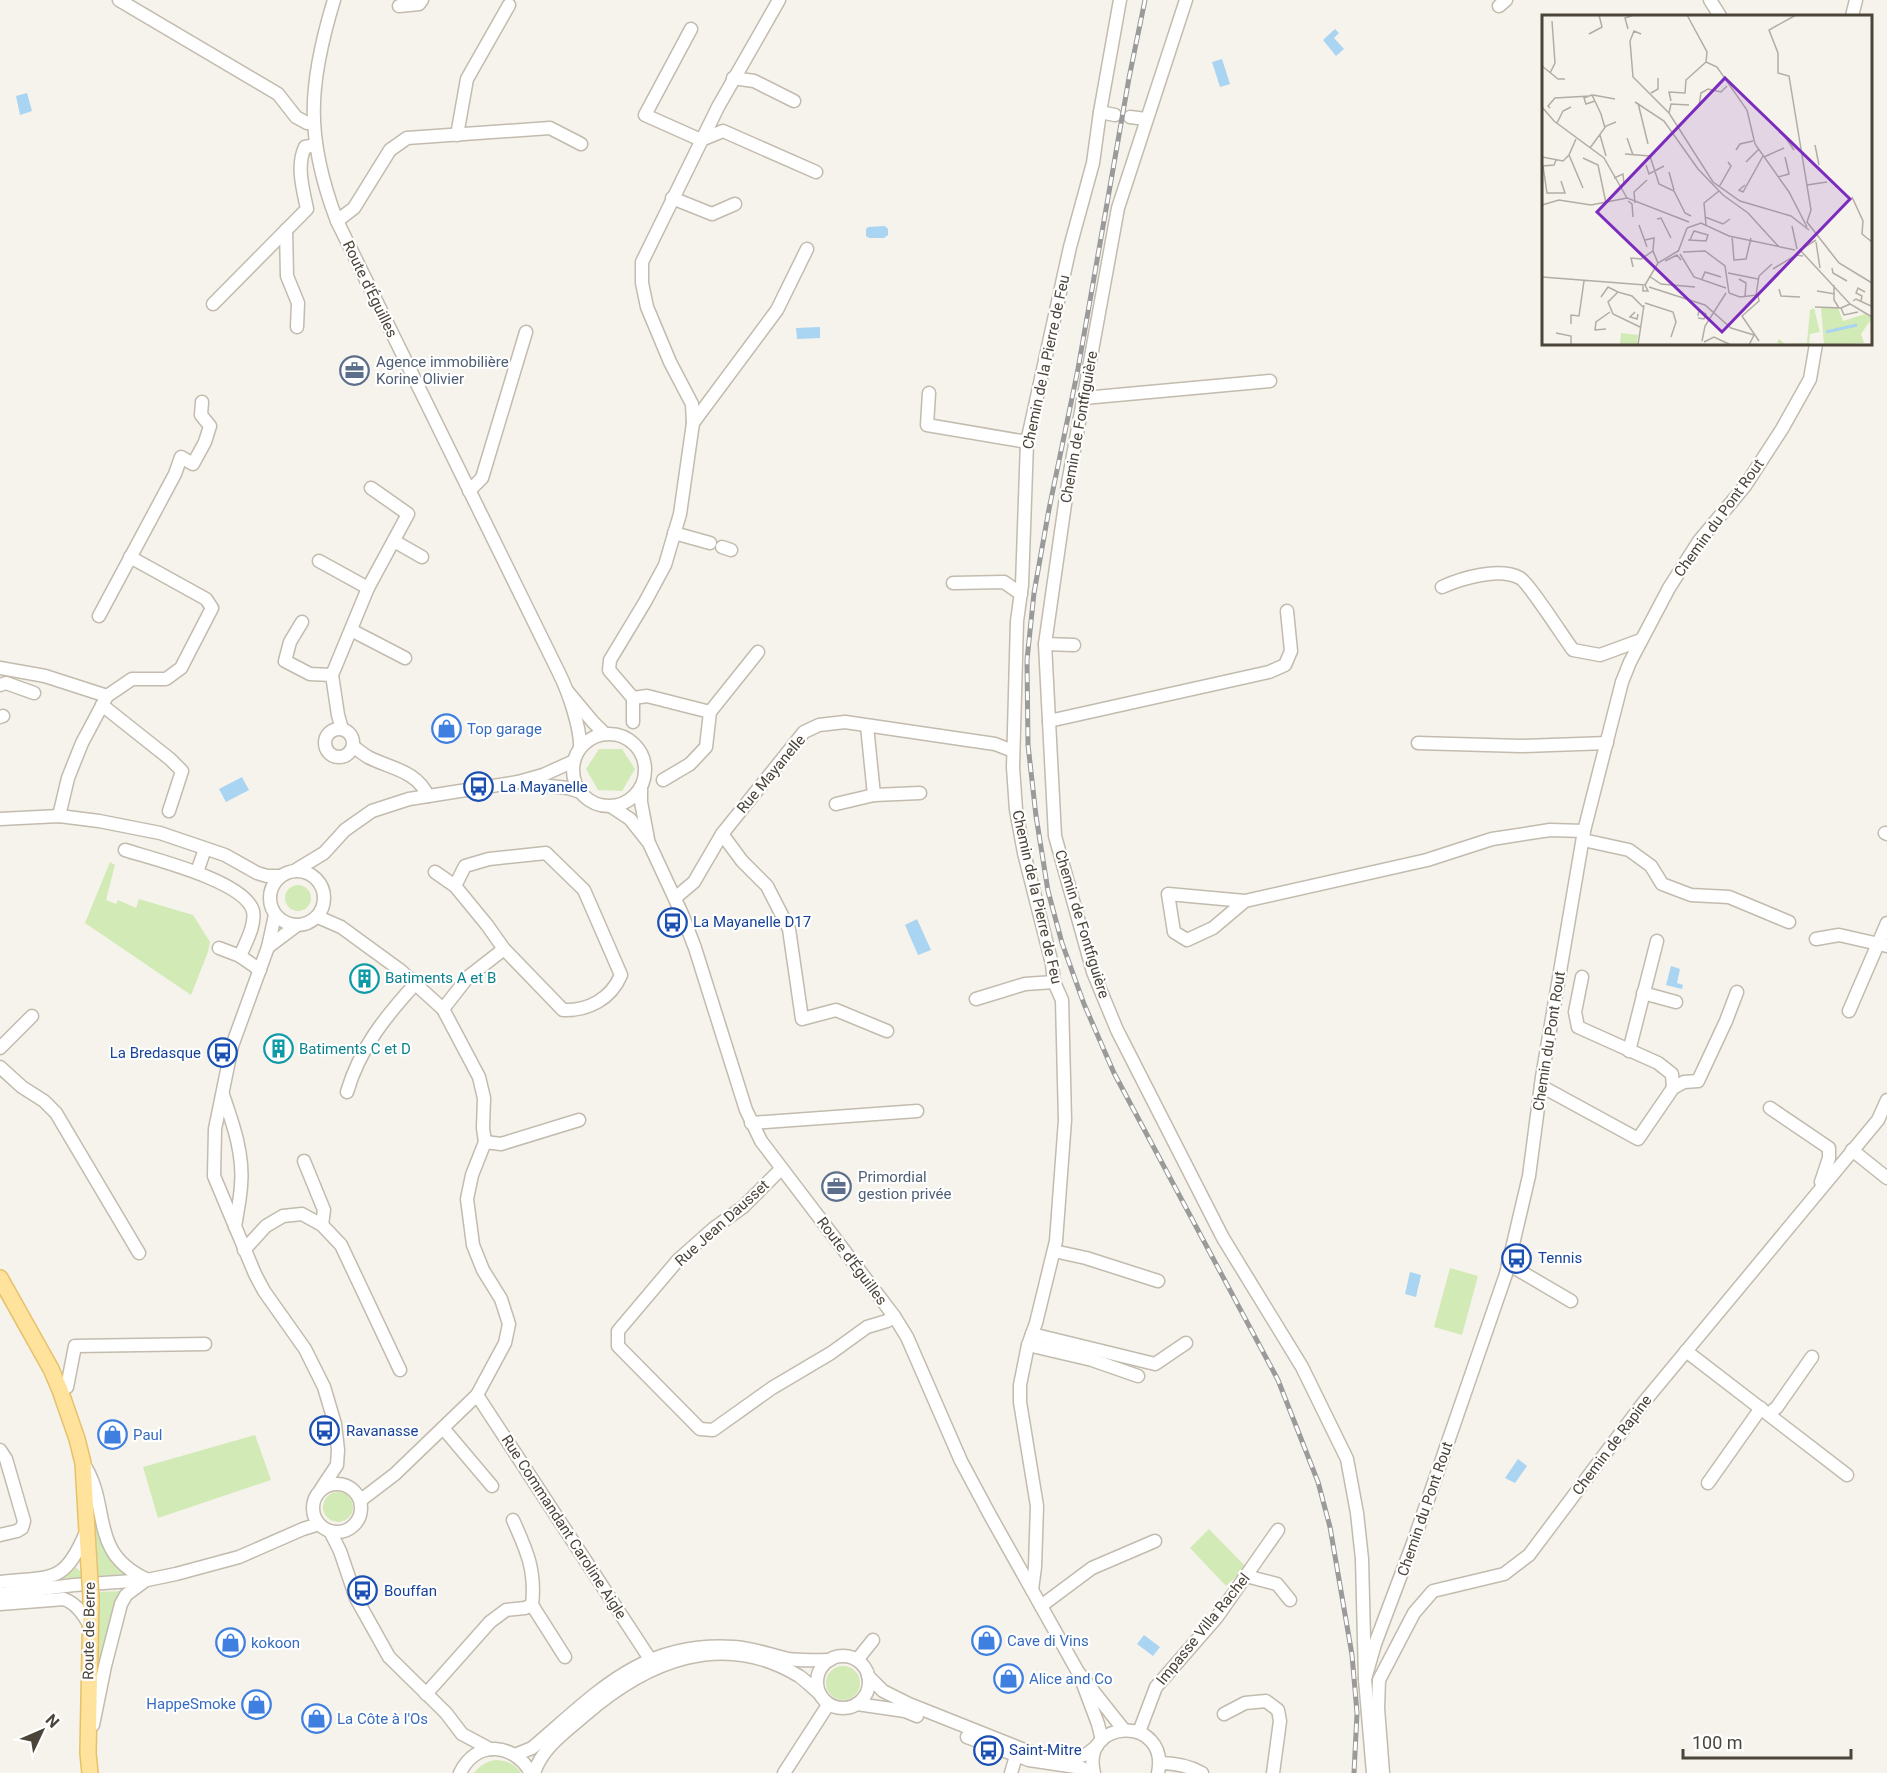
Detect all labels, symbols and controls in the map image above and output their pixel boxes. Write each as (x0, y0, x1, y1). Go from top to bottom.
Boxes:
inset map (1542, 15, 1872, 345)
street label: Route d'Éguilles (339, 238, 401, 340)
street label: Chemin de la Pierre de Feu (1019, 273, 1073, 451)
street label: Chemin de Fontfiguière (1057, 349, 1101, 505)
place label: Agence immobilière Korine Olivier (376, 353, 509, 388)
office icon: Agence immobilière Korine Olivier (339, 355, 371, 387)
street label: Chemin du Pont Rout (1670, 456, 1768, 580)
shop icon: Top garage (430, 713, 462, 745)
place label: Top garage (467, 720, 542, 738)
street label: Rue Mayanelle (733, 731, 809, 817)
bus stop icon: La Mayanelle (463, 771, 495, 803)
place label: La Mayanelle (500, 778, 588, 796)
street label: Chemin de la Pierre de Feu (1008, 808, 1066, 986)
street label: Chemin de Fontfiguière (1051, 848, 1113, 1000)
bus stop icon: La Mayanelle D17 (656, 906, 688, 938)
place label: La Mayanelle D17 (693, 913, 811, 931)
building icon: Batiments A et B (348, 962, 380, 994)
place label: Batiments A et B (385, 969, 496, 987)
street label: Chemin du Pont Rout (1529, 970, 1569, 1112)
building icon: Batiments C et D (262, 1033, 294, 1065)
bus stop icon: La Bredasque (206, 1037, 238, 1069)
place label: Batiments C et D (299, 1040, 411, 1058)
place label: La Bredasque (110, 1044, 201, 1062)
place label: Primordial gestion privée (858, 1168, 952, 1203)
office icon: Primordial gestion privée (821, 1170, 853, 1202)
street label: Rue Jean Dausset (671, 1176, 773, 1270)
street label: Route d'Éguilles (813, 1213, 891, 1309)
bus stop icon: Tennis (1501, 1242, 1533, 1274)
place label: Tennis (1538, 1249, 1582, 1267)
street label: Chemin de Rapine (1569, 1391, 1656, 1499)
bus stop icon: Ravanasse (309, 1415, 341, 1447)
shop icon: Paul (96, 1419, 128, 1451)
place label: Ravanasse (346, 1422, 419, 1440)
place label: Paul (133, 1426, 162, 1444)
street label: Rue Commandant Caroline Aigle (498, 1432, 630, 1622)
street label: Chemin du Pont Rout (1394, 1439, 1456, 1579)
street label: Impasse Villa Rachel (1152, 1570, 1254, 1688)
bus stop icon: Bouffan (347, 1575, 379, 1607)
street label: Route de Berre (79, 1582, 99, 1680)
place label: Bouffan (384, 1582, 437, 1600)
shop icon: Cave di Vins (970, 1625, 1002, 1657)
shop icon: kokoon (214, 1627, 246, 1659)
place label: Cave di Vins (1007, 1632, 1089, 1650)
place label: kokoon (251, 1634, 300, 1652)
shop icon: Alice and Co (992, 1663, 1024, 1695)
place label: Alice and Co (1029, 1670, 1113, 1688)
shop icon: HappeSmoke (241, 1688, 273, 1720)
place label: HappeSmoke (146, 1695, 236, 1713)
north arrow (12, 1701, 72, 1761)
shop icon: La Côte à l'Os (300, 1703, 332, 1735)
text: N (42, 1710, 63, 1732)
place label: La Côte à l'Os (337, 1710, 428, 1728)
scale bar (1683, 1722, 1851, 1760)
text: 100 m (1692, 1732, 1743, 1753)
bus stop icon: Saint-Mitre (972, 1734, 1004, 1766)
place label: Saint-Mitre (1009, 1741, 1082, 1759)

